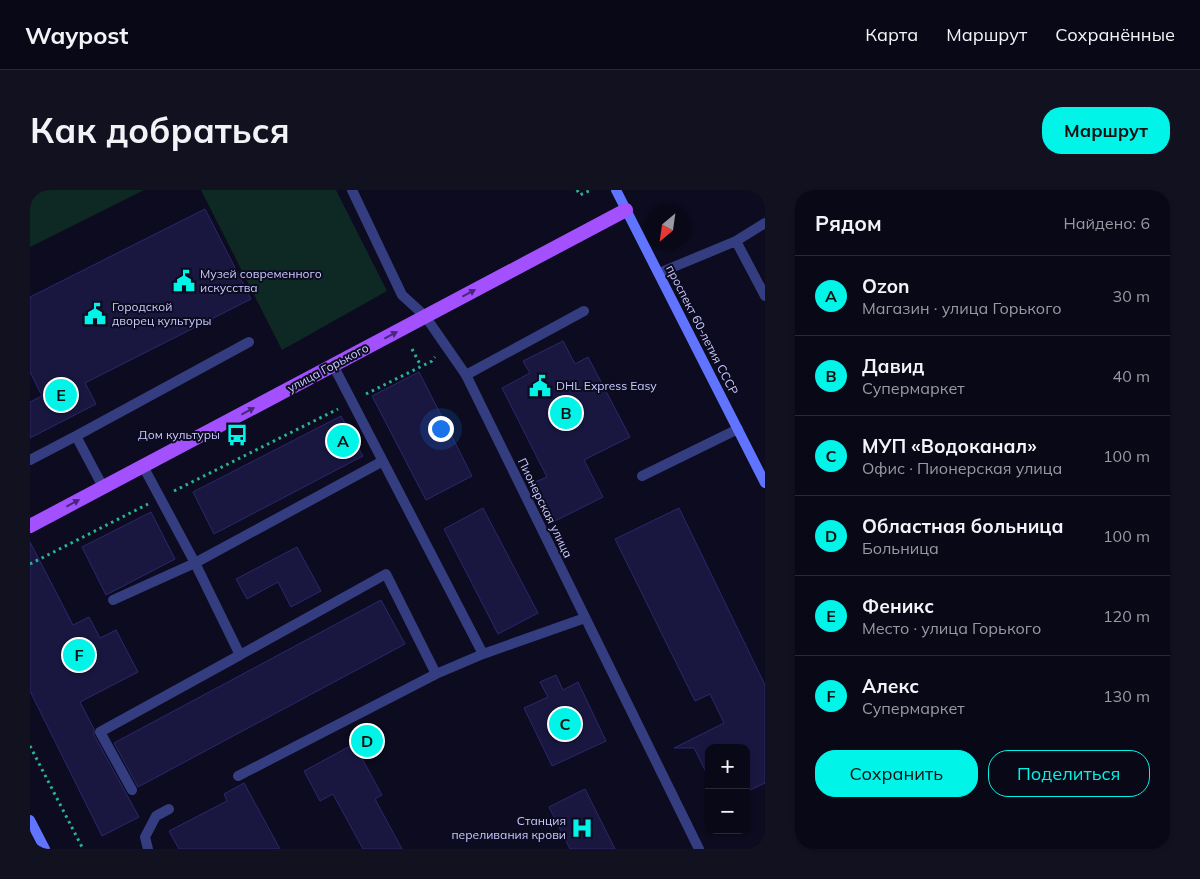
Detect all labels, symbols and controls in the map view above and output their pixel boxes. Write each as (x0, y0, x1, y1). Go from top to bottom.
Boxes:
text: Waypost (25, 20, 128, 50)
text: Карта (865, 23, 918, 46)
text: Маршрут (946, 23, 1027, 46)
text: Сохранённые (1055, 23, 1175, 46)
button: Маршрут (1042, 107, 1170, 154)
text: Как добраться (30, 108, 290, 152)
north arrow (645, 205, 690, 250)
text: Рядом (815, 210, 882, 236)
text: Найдено: 6 (1064, 213, 1150, 233)
street label: проспект 60-летия СССР (663, 262, 742, 397)
place label: Музей современного искусства (200, 266, 322, 295)
public building icon: Музей современного искусства (171, 268, 197, 294)
text: Ozon (862, 274, 909, 298)
text: A (825, 286, 837, 306)
text: 30 m (1113, 286, 1150, 306)
one-way arrow (461, 289, 476, 297)
text: Магазин · улица Горького (862, 298, 1062, 318)
place label: Городской дворец культуры (112, 299, 212, 328)
public building icon: Городской дворец культуры (82, 301, 108, 327)
one-way arrow (384, 330, 398, 339)
street label: улица Горького (285, 340, 371, 395)
text: Давид (862, 354, 924, 378)
text: B (825, 366, 837, 386)
text: 40 m (1113, 366, 1150, 386)
public building icon: DHL Express Easy (527, 373, 553, 399)
pin: E (45, 376, 77, 414)
place label: DHL Express Easy (556, 378, 657, 393)
text: Супермаркет (862, 378, 965, 398)
pin: B (550, 394, 582, 432)
one-way arrow (241, 406, 254, 415)
your location (428, 416, 454, 442)
bus stop icon: Дом культуры (224, 422, 250, 448)
pin: A (327, 422, 359, 460)
place label: Дом культуры (138, 427, 220, 442)
text: МУП «Водоканал» (862, 434, 1037, 458)
text: C (826, 446, 836, 466)
text: 100 m (1103, 446, 1150, 466)
street label: Пионерская улица (515, 456, 576, 560)
text: Офис · Пионерская улица (862, 458, 1062, 478)
one-way arrow (66, 499, 80, 507)
text: Областная больница (862, 514, 1063, 538)
text: D (825, 526, 837, 546)
text: 100 m (1103, 526, 1150, 546)
text: Больница (862, 538, 939, 558)
text: Феникс (862, 594, 934, 618)
text: E (826, 606, 836, 626)
text: 120 m (1103, 606, 1150, 626)
text: Место · улица Горького (862, 618, 1041, 638)
pin: F (63, 636, 95, 674)
text: Алекс (862, 674, 919, 698)
text: F (826, 686, 836, 706)
text: 130 m (1103, 686, 1150, 706)
text: Супермаркет (862, 698, 965, 718)
pin: C (549, 705, 581, 743)
pin: D (351, 722, 383, 760)
map controls (705, 744, 750, 834)
button: + (705, 744, 750, 789)
button: Сохранить (815, 750, 978, 797)
button: Поделиться (988, 750, 1150, 797)
button: − (705, 789, 750, 834)
place label: Станция переливания крови (451, 813, 566, 842)
hospital icon: Станция переливания крови (569, 815, 595, 841)

